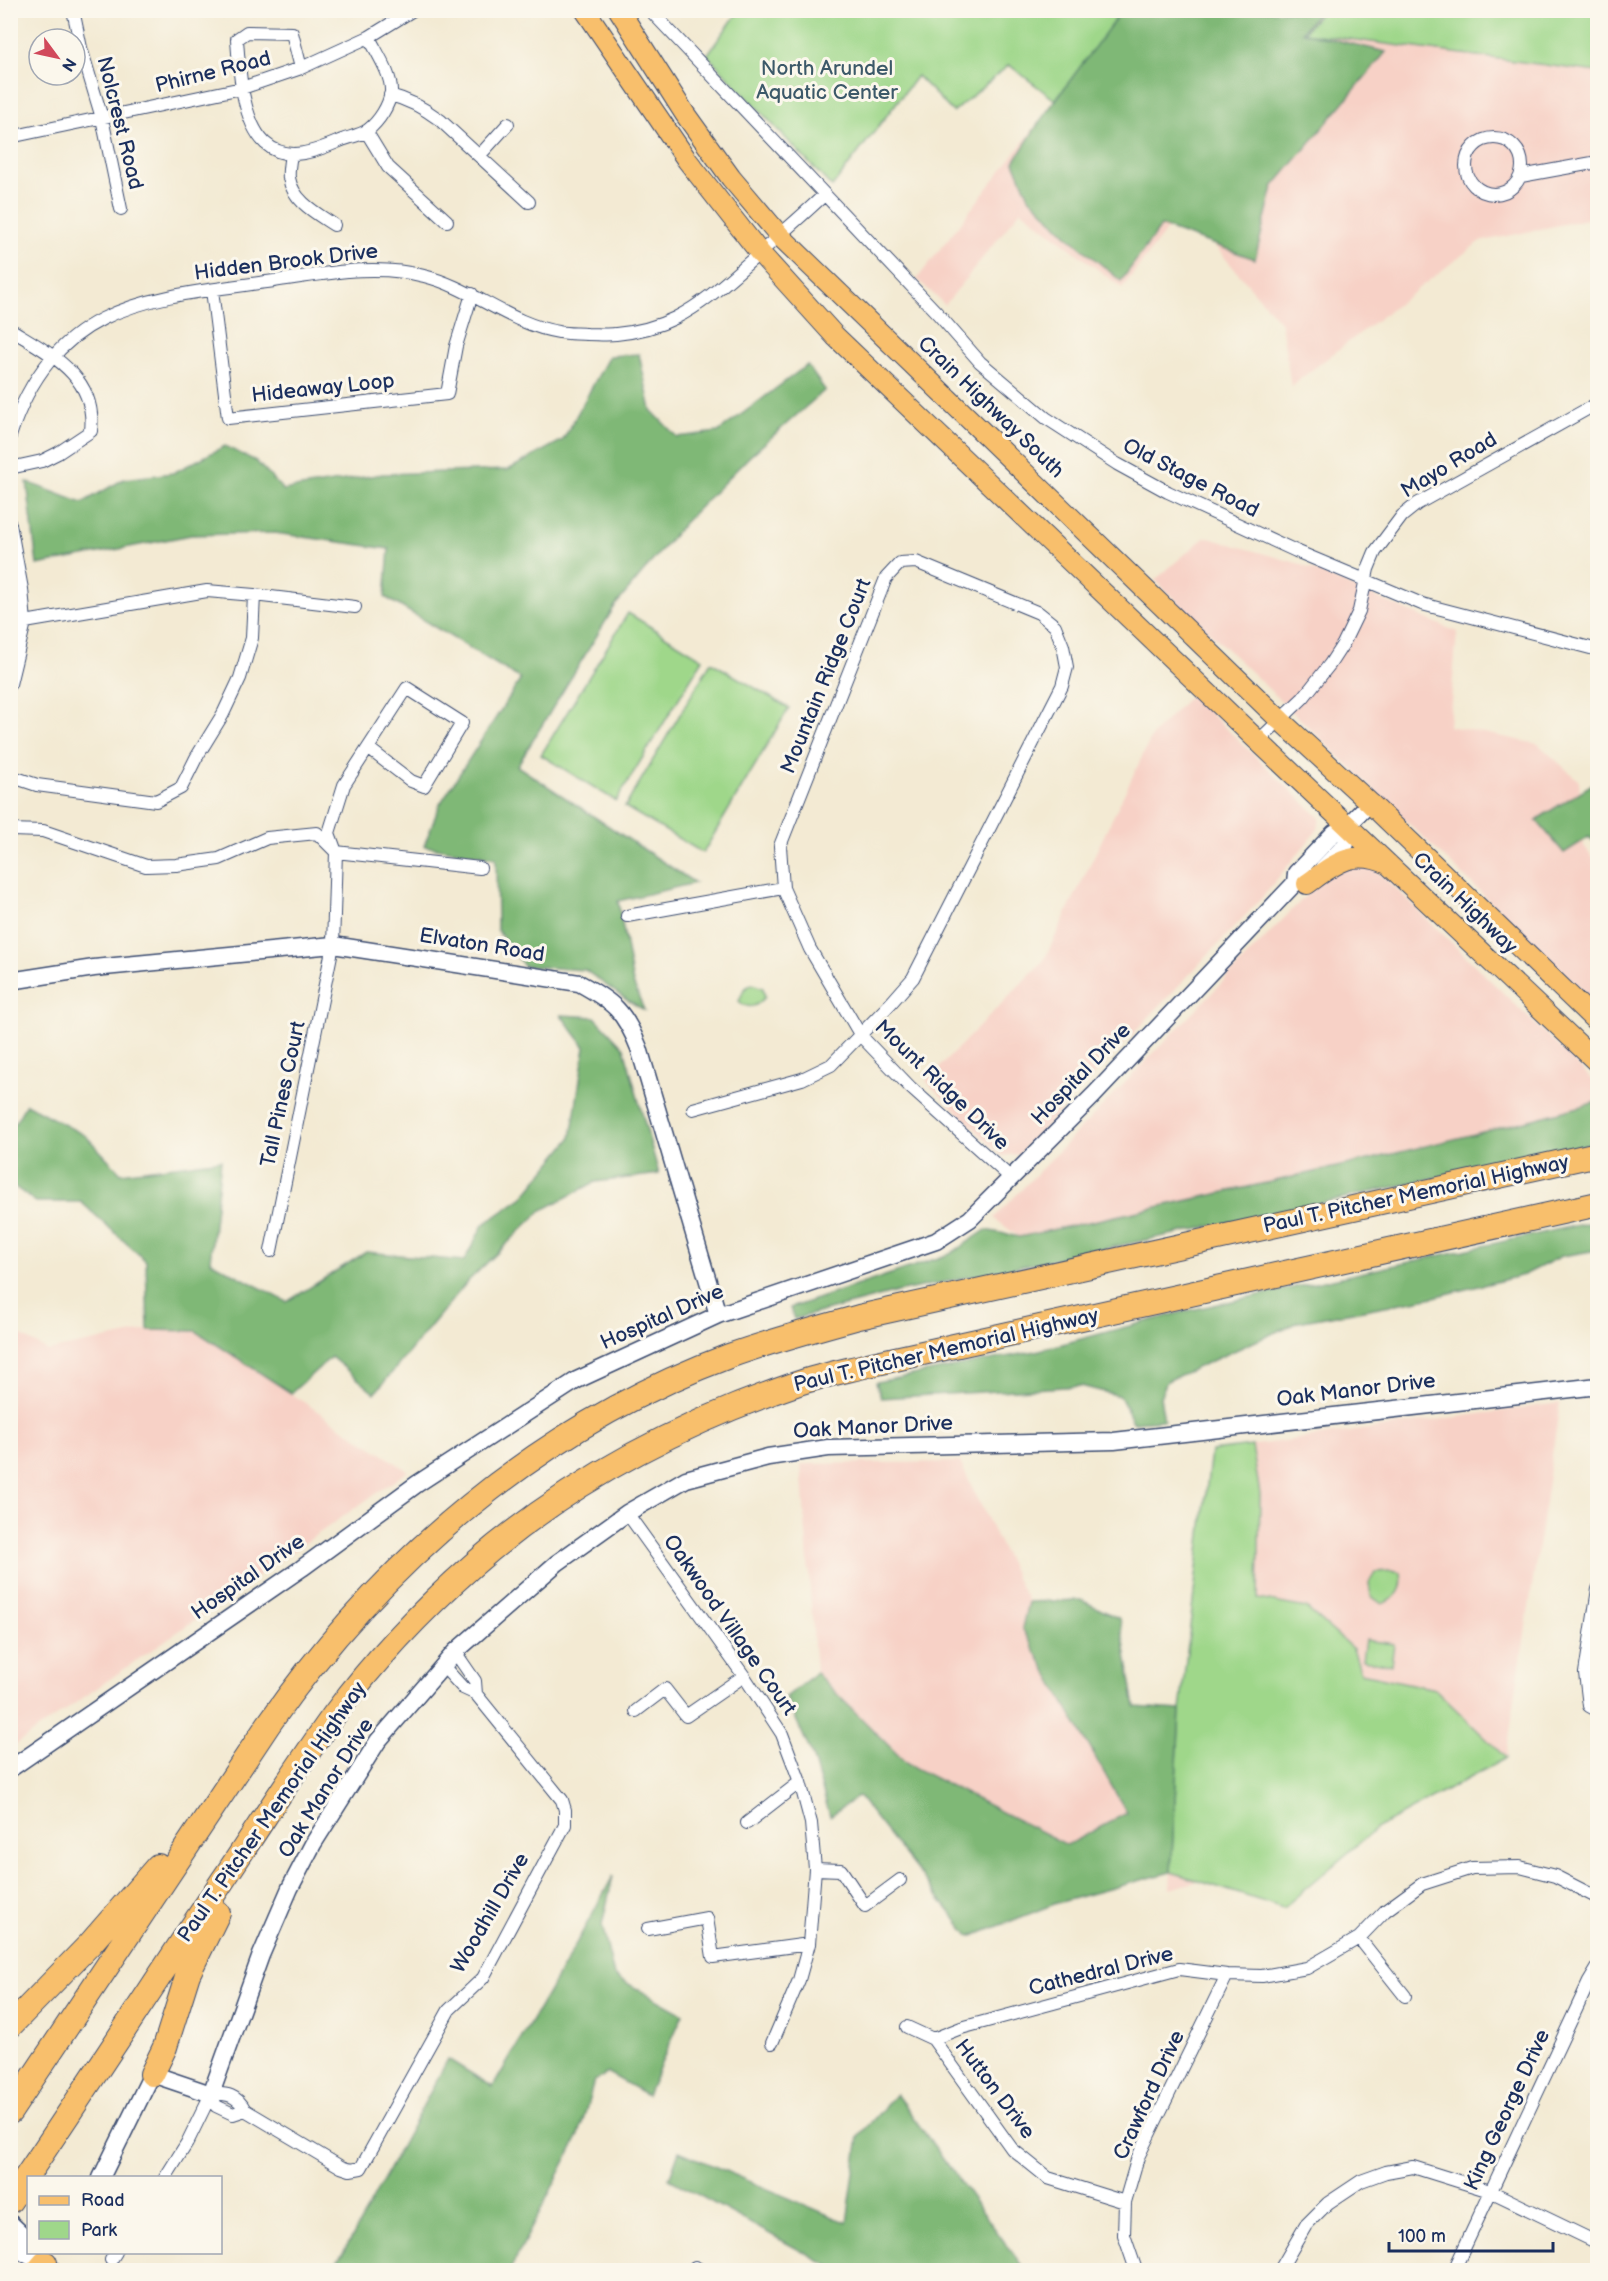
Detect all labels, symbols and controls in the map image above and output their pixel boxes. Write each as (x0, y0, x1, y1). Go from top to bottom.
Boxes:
north arrow (27, 27, 87, 87)
street label: Phirne Road (153, 46, 273, 98)
text: N (57, 54, 80, 75)
street label: Nolcrest Road (91, 54, 149, 192)
park label: North Arundel Aquatic Center (756, 56, 898, 105)
street label: Hidden Brook Drive (193, 238, 379, 286)
street label: Crain Highway South (913, 331, 1069, 483)
street label: Hideaway Loop (250, 368, 396, 408)
street label: Mayo Road (1397, 427, 1501, 503)
street label: Old Stage Road (1119, 433, 1263, 523)
street label: Mountain Ridge Court (775, 574, 877, 777)
street label: Crain Highway (1408, 847, 1523, 959)
street label: Elvaton Road (418, 923, 546, 967)
street label: Mount Ridge Drive (870, 1015, 1014, 1155)
street label: Tall Pines Court (255, 1018, 311, 1169)
street label: Hospital Drive (1026, 1018, 1136, 1130)
street label: Paul T. Pitcher Memorial Highway (1261, 1149, 1572, 1239)
street label: Hospital Drive (597, 1279, 727, 1355)
street label: Paul T. Pitcher Memorial Highway (791, 1303, 1101, 1397)
street label: Oak Manor Drive (1275, 1368, 1437, 1412)
street label: Oak Manor Drive (792, 1410, 954, 1444)
street label: Hospital Drive (187, 1529, 309, 1625)
street label: Oakwood Village Court (658, 1530, 802, 1721)
street label: Paul T. Pitcher Memorial Highway (172, 1677, 372, 1947)
street label: Oak Manor Drive (273, 1714, 379, 1862)
street label: Woodhill Drive (445, 1848, 535, 1978)
street label: Cathedral Drive (1026, 1941, 1176, 2001)
street label: King George Drive (1459, 2025, 1555, 2195)
street label: Crawford Drive (1108, 2026, 1190, 2164)
street label: Hutton Drive (949, 2034, 1041, 2144)
legend (27, 2176, 222, 2254)
text: Road (81, 2190, 125, 2211)
scale bar (1389, 2215, 1552, 2253)
text: Park (81, 2220, 117, 2241)
text: 100 m (1398, 2226, 1446, 2247)

